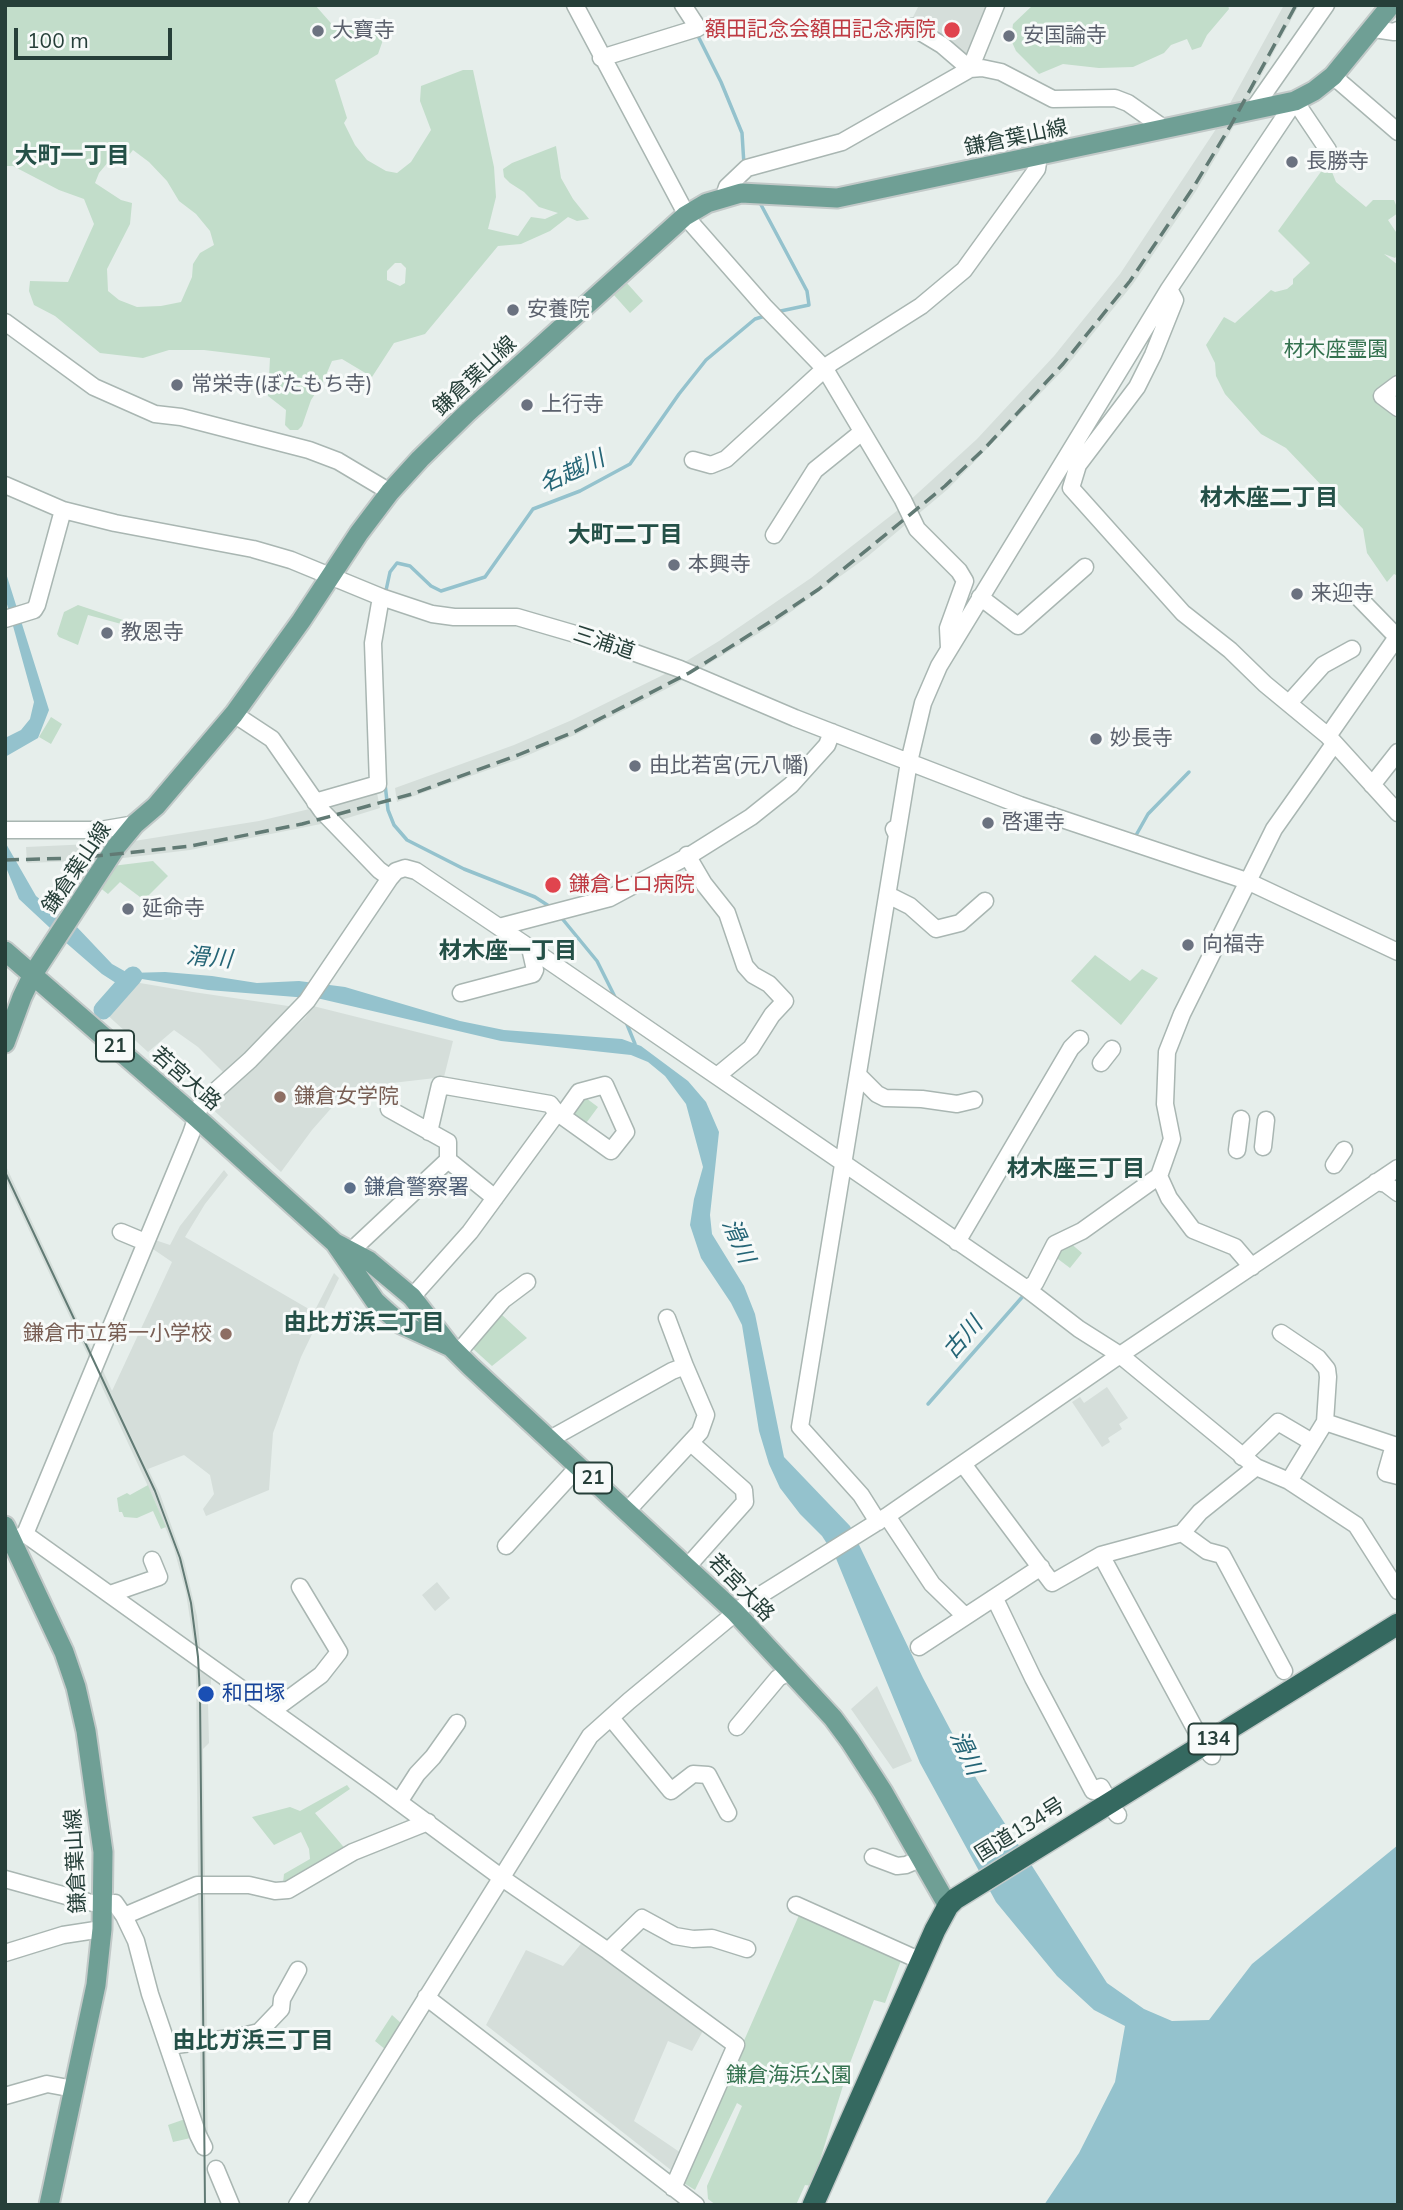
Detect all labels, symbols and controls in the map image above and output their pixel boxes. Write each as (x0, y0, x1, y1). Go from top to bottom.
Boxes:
scale bar (18, 14, 175, 58)
place label: 額田記念会額田記念病院 (705, 17, 936, 43)
place label: 大寶寺 (332, 18, 395, 44)
marker: 額田記念会額田記念病院 (942, 20, 962, 40)
marker: 大寶寺 (310, 23, 326, 39)
place label: 安国論寺 (1023, 23, 1107, 49)
text: 100 m (27, 27, 89, 53)
marker: 安国論寺 (1001, 28, 1017, 44)
street label: 鎌倉葉山線 (962, 115, 1070, 161)
district label: 大町一丁目 (15, 142, 129, 170)
place label: 長勝寺 (1306, 149, 1369, 175)
marker: 長勝寺 (1284, 154, 1300, 170)
place label: 安養院 (527, 297, 590, 323)
marker: 安養院 (505, 302, 521, 318)
street label: 鎌倉葉山線 (428, 331, 522, 421)
park label: 材木座霊園 (1284, 337, 1388, 363)
place label: 常栄寺(ぼたもち寺) (191, 372, 372, 398)
marker: 常栄寺(ぼたもち寺) (169, 377, 185, 393)
place label: 上行寺 (541, 392, 604, 418)
marker: 上行寺 (519, 397, 535, 413)
water label: 名越川 (535, 445, 609, 499)
district label: 材木座二丁目 (1200, 484, 1338, 512)
district label: 大町二丁目 (568, 521, 682, 549)
place label: 本興寺 (688, 552, 751, 578)
marker: 本興寺 (666, 557, 682, 573)
place label: 来迎寺 (1311, 581, 1374, 607)
marker: 来迎寺 (1289, 586, 1305, 602)
place label: 教恩寺 (121, 620, 184, 646)
street label: 三浦道 (570, 621, 638, 665)
marker: 教恩寺 (99, 625, 115, 641)
place label: 妙長寺 (1110, 726, 1173, 752)
marker: 妙長寺 (1088, 731, 1104, 747)
place label: 由比若宮(元八幡) (649, 753, 809, 779)
marker: 由比若宮(元八幡) (627, 758, 643, 774)
place label: 啓運寺 (1002, 810, 1065, 836)
marker: 啓運寺 (980, 815, 996, 831)
street label: 鎌倉葉山線 (37, 817, 117, 919)
place label: 鎌倉ヒロ病院 (569, 872, 695, 898)
marker: 鎌倉ヒロ病院 (543, 875, 563, 895)
place label: 延命寺 (142, 896, 205, 922)
marker: 延命寺 (120, 901, 136, 917)
place label: 向福寺 (1202, 932, 1265, 958)
district label: 材木座一丁目 (439, 937, 577, 965)
marker: 向福寺 (1180, 937, 1196, 953)
water label: 滑川 (185, 942, 233, 974)
road number: 21 (96, 1030, 134, 1062)
street label: 若宮大路 (146, 1042, 226, 1116)
place label: 鎌倉女学院 (294, 1084, 399, 1110)
marker: 鎌倉女学院 (272, 1089, 288, 1105)
district label: 材木座三丁目 (1007, 1155, 1145, 1183)
place label: 鎌倉警察署 (364, 1175, 469, 1201)
marker: 鎌倉警察署 (342, 1180, 358, 1196)
water label: 滑川 (716, 1214, 760, 1268)
district label: 由比ガ浜二丁目 (284, 1309, 444, 1337)
water label: 古川 (937, 1312, 989, 1364)
place label: 鎌倉市立第一小学校 (23, 1321, 212, 1347)
marker: 鎌倉市立第一小学校 (218, 1326, 234, 1342)
road number: 21 (574, 1462, 612, 1494)
street label: 若宮大路 (703, 1549, 779, 1627)
place label: 和田塚 (222, 1681, 285, 1707)
marker: 和田塚 (196, 1684, 216, 1704)
road number: 134 (1188, 1723, 1238, 1754)
water label: 滑川 (944, 1726, 988, 1780)
street label: 国道134号 (971, 1793, 1069, 1867)
street label: 鎌倉葉山線 (61, 1808, 91, 1914)
district label: 由比ガ浜三丁目 (173, 2027, 333, 2055)
park label: 鎌倉海浜公園 (726, 2063, 852, 2089)

